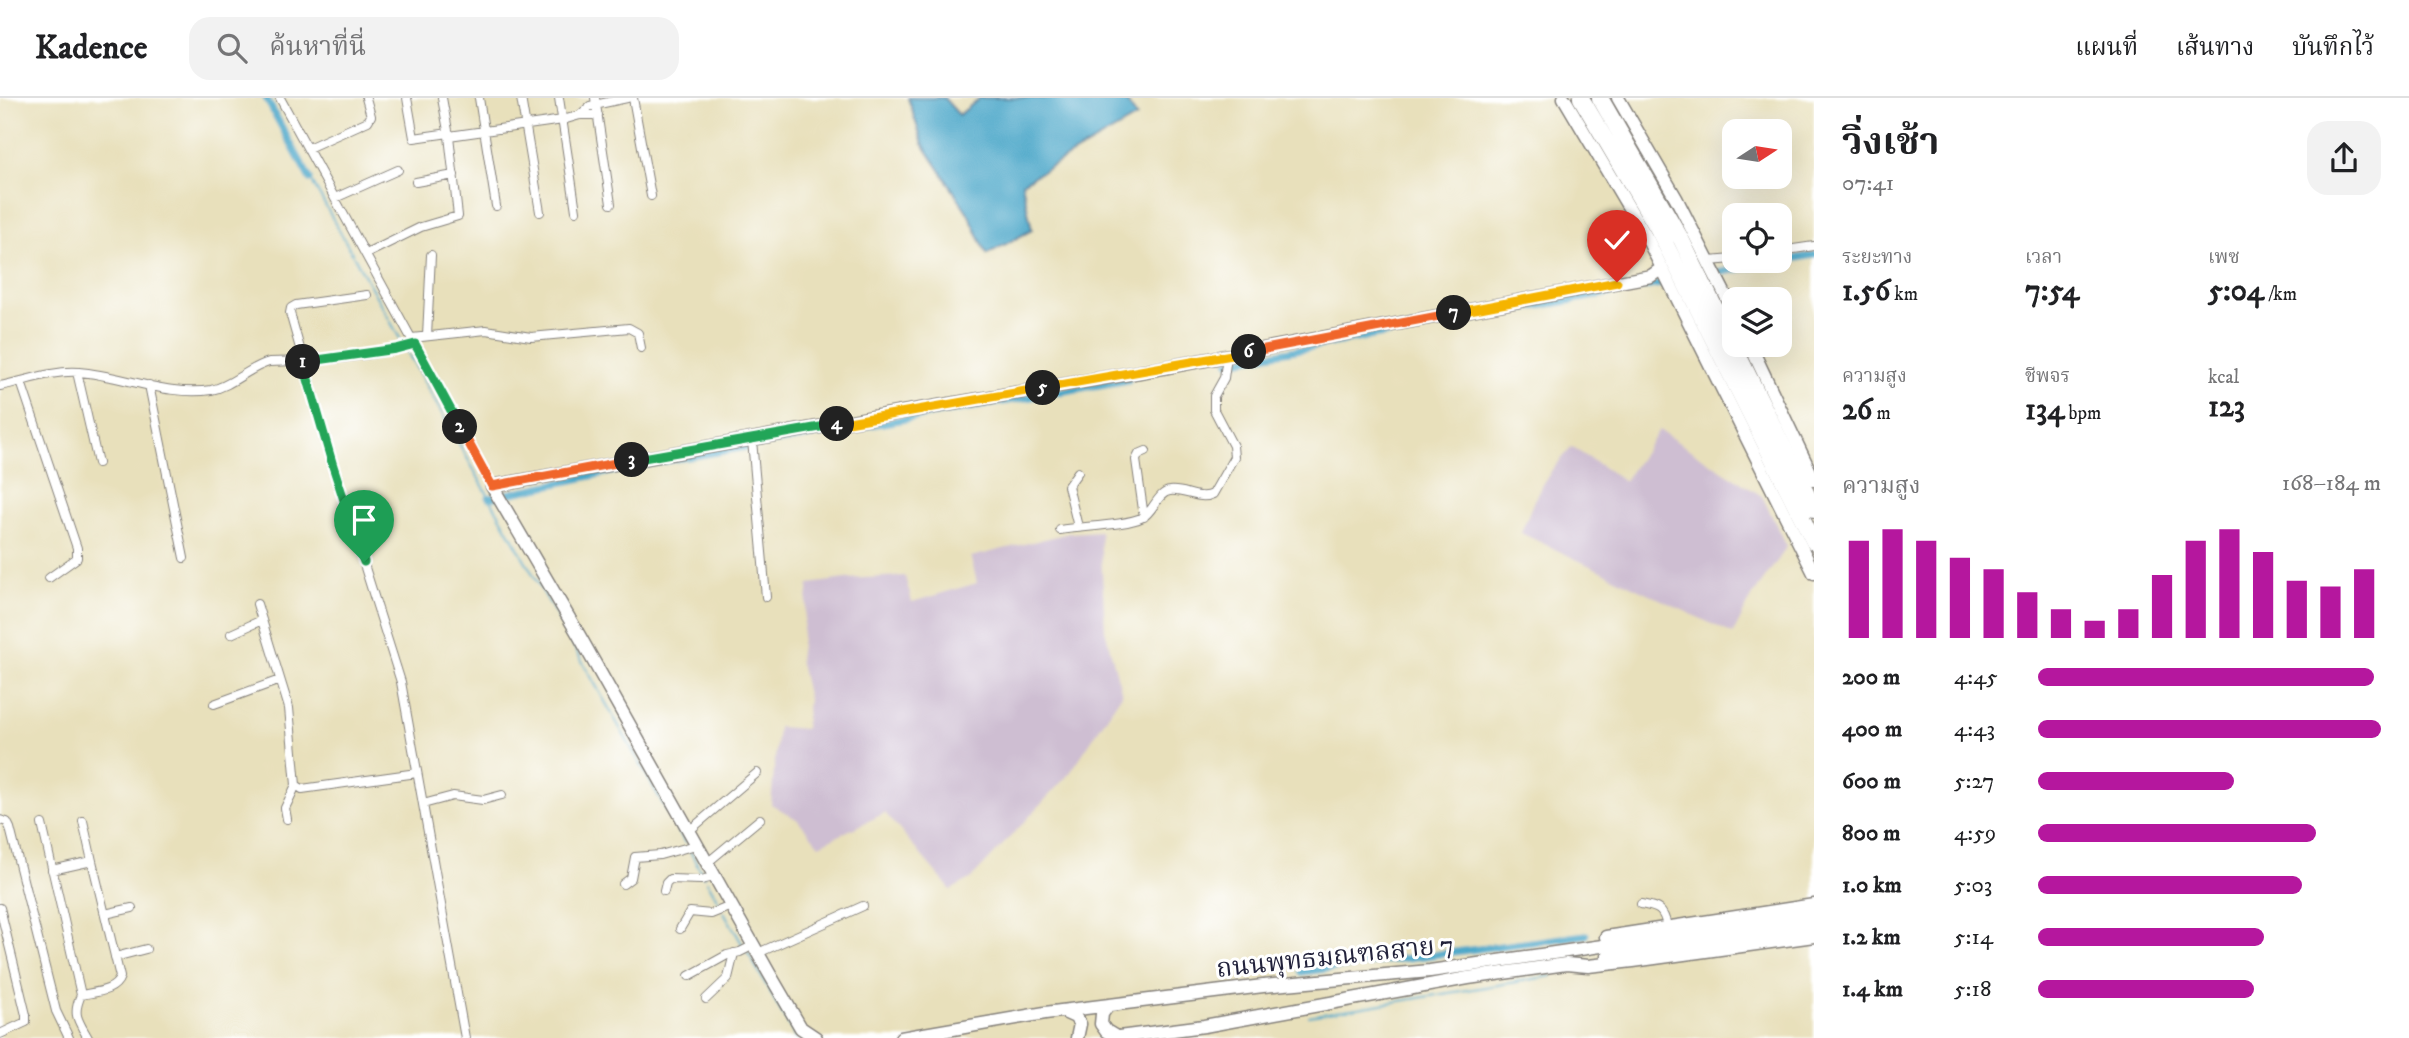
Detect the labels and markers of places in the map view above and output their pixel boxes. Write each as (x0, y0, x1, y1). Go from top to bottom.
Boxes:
pin (1587, 210, 1647, 282)
pin: 7 (1436, 296, 1472, 330)
pin: 6 (1232, 334, 1266, 370)
pin: 1 (286, 344, 320, 380)
pin: 5 (1026, 370, 1060, 406)
pin: 4 (820, 406, 854, 442)
pin: 2 (442, 410, 477, 444)
pin: 3 (614, 442, 650, 478)
pin (334, 490, 394, 562)

